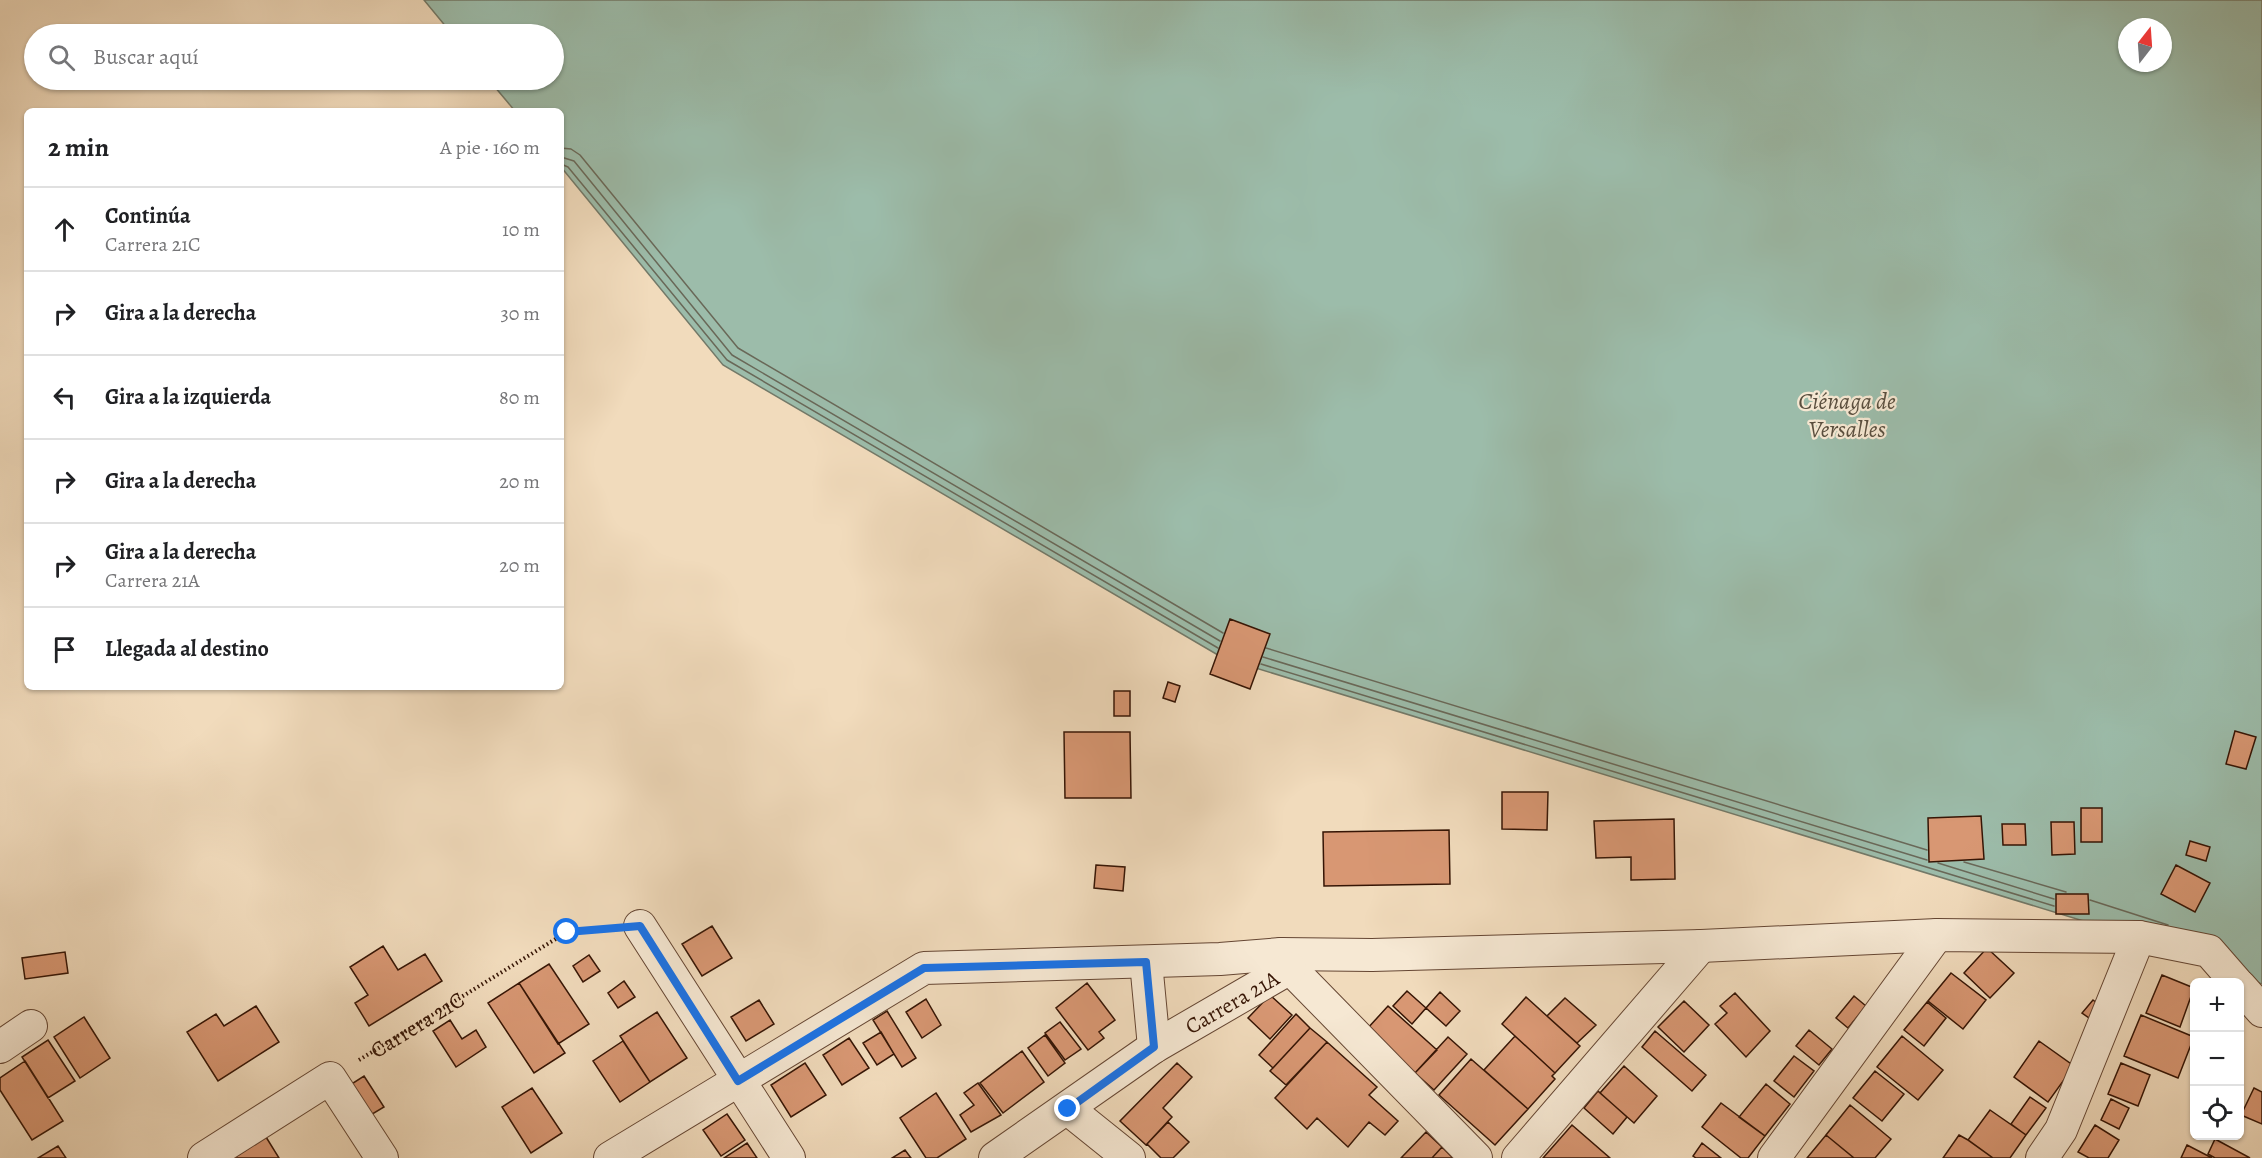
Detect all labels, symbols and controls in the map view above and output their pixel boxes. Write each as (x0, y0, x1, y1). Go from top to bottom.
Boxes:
north arrow (2118, 18, 2172, 72)
search box (24, 24, 564, 90)
icon: search (45, 41, 78, 74)
text: Buscar aquí (93, 42, 199, 72)
text: 2 min (48, 130, 109, 165)
text: A pie · 160 m (440, 134, 540, 161)
text: Continúa (105, 201, 191, 231)
icon: ahead (48, 213, 81, 246)
text: 10 m (502, 216, 540, 243)
text: Carrera 21C (105, 231, 201, 258)
icon: right (48, 297, 81, 330)
text: Gira a la derecha (105, 298, 256, 328)
text: 30 m (500, 300, 540, 327)
icon: left (48, 381, 81, 414)
text: Gira a la izquierda (105, 382, 271, 412)
text: 80 m (499, 384, 540, 411)
water label: Ciénaga de Versalles (1798, 385, 1896, 445)
icon: right (48, 465, 81, 498)
text: Gira a la derecha (105, 466, 256, 496)
text: 20 m (499, 468, 540, 495)
text: Gira a la derecha (105, 537, 256, 567)
icon: right (48, 549, 81, 582)
text: 20 m (499, 552, 540, 579)
text: Carrera 21A (105, 567, 200, 594)
icon: arrive (48, 633, 81, 666)
text: Llegada al destino (105, 634, 269, 664)
route start (553, 918, 579, 944)
street label: Carrera 21A (1180, 963, 1286, 1042)
map controls (2190, 978, 2244, 1140)
button: + (2190, 978, 2244, 1032)
street label: Carrera 21C (365, 985, 470, 1066)
button: − (2190, 1032, 2244, 1086)
button: locate (2190, 1086, 2244, 1140)
route end (1054, 1095, 1080, 1121)

